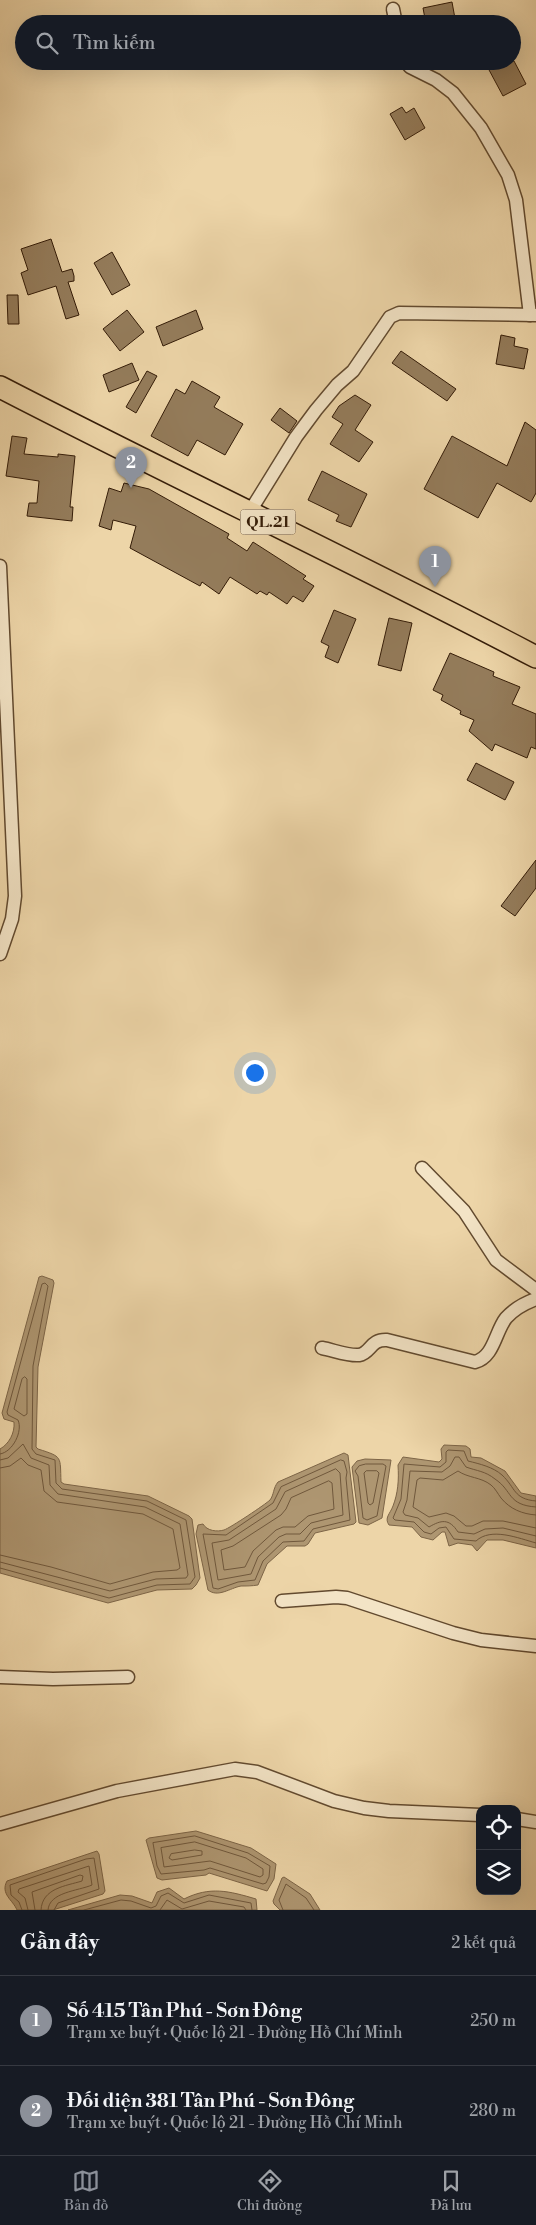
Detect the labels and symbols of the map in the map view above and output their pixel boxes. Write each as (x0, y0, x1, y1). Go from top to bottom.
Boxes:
pin: 2 (115, 447, 147, 488)
road number: QL.21 (240, 510, 296, 534)
pin: 1 (419, 546, 451, 587)
your location (242, 1060, 268, 1086)

